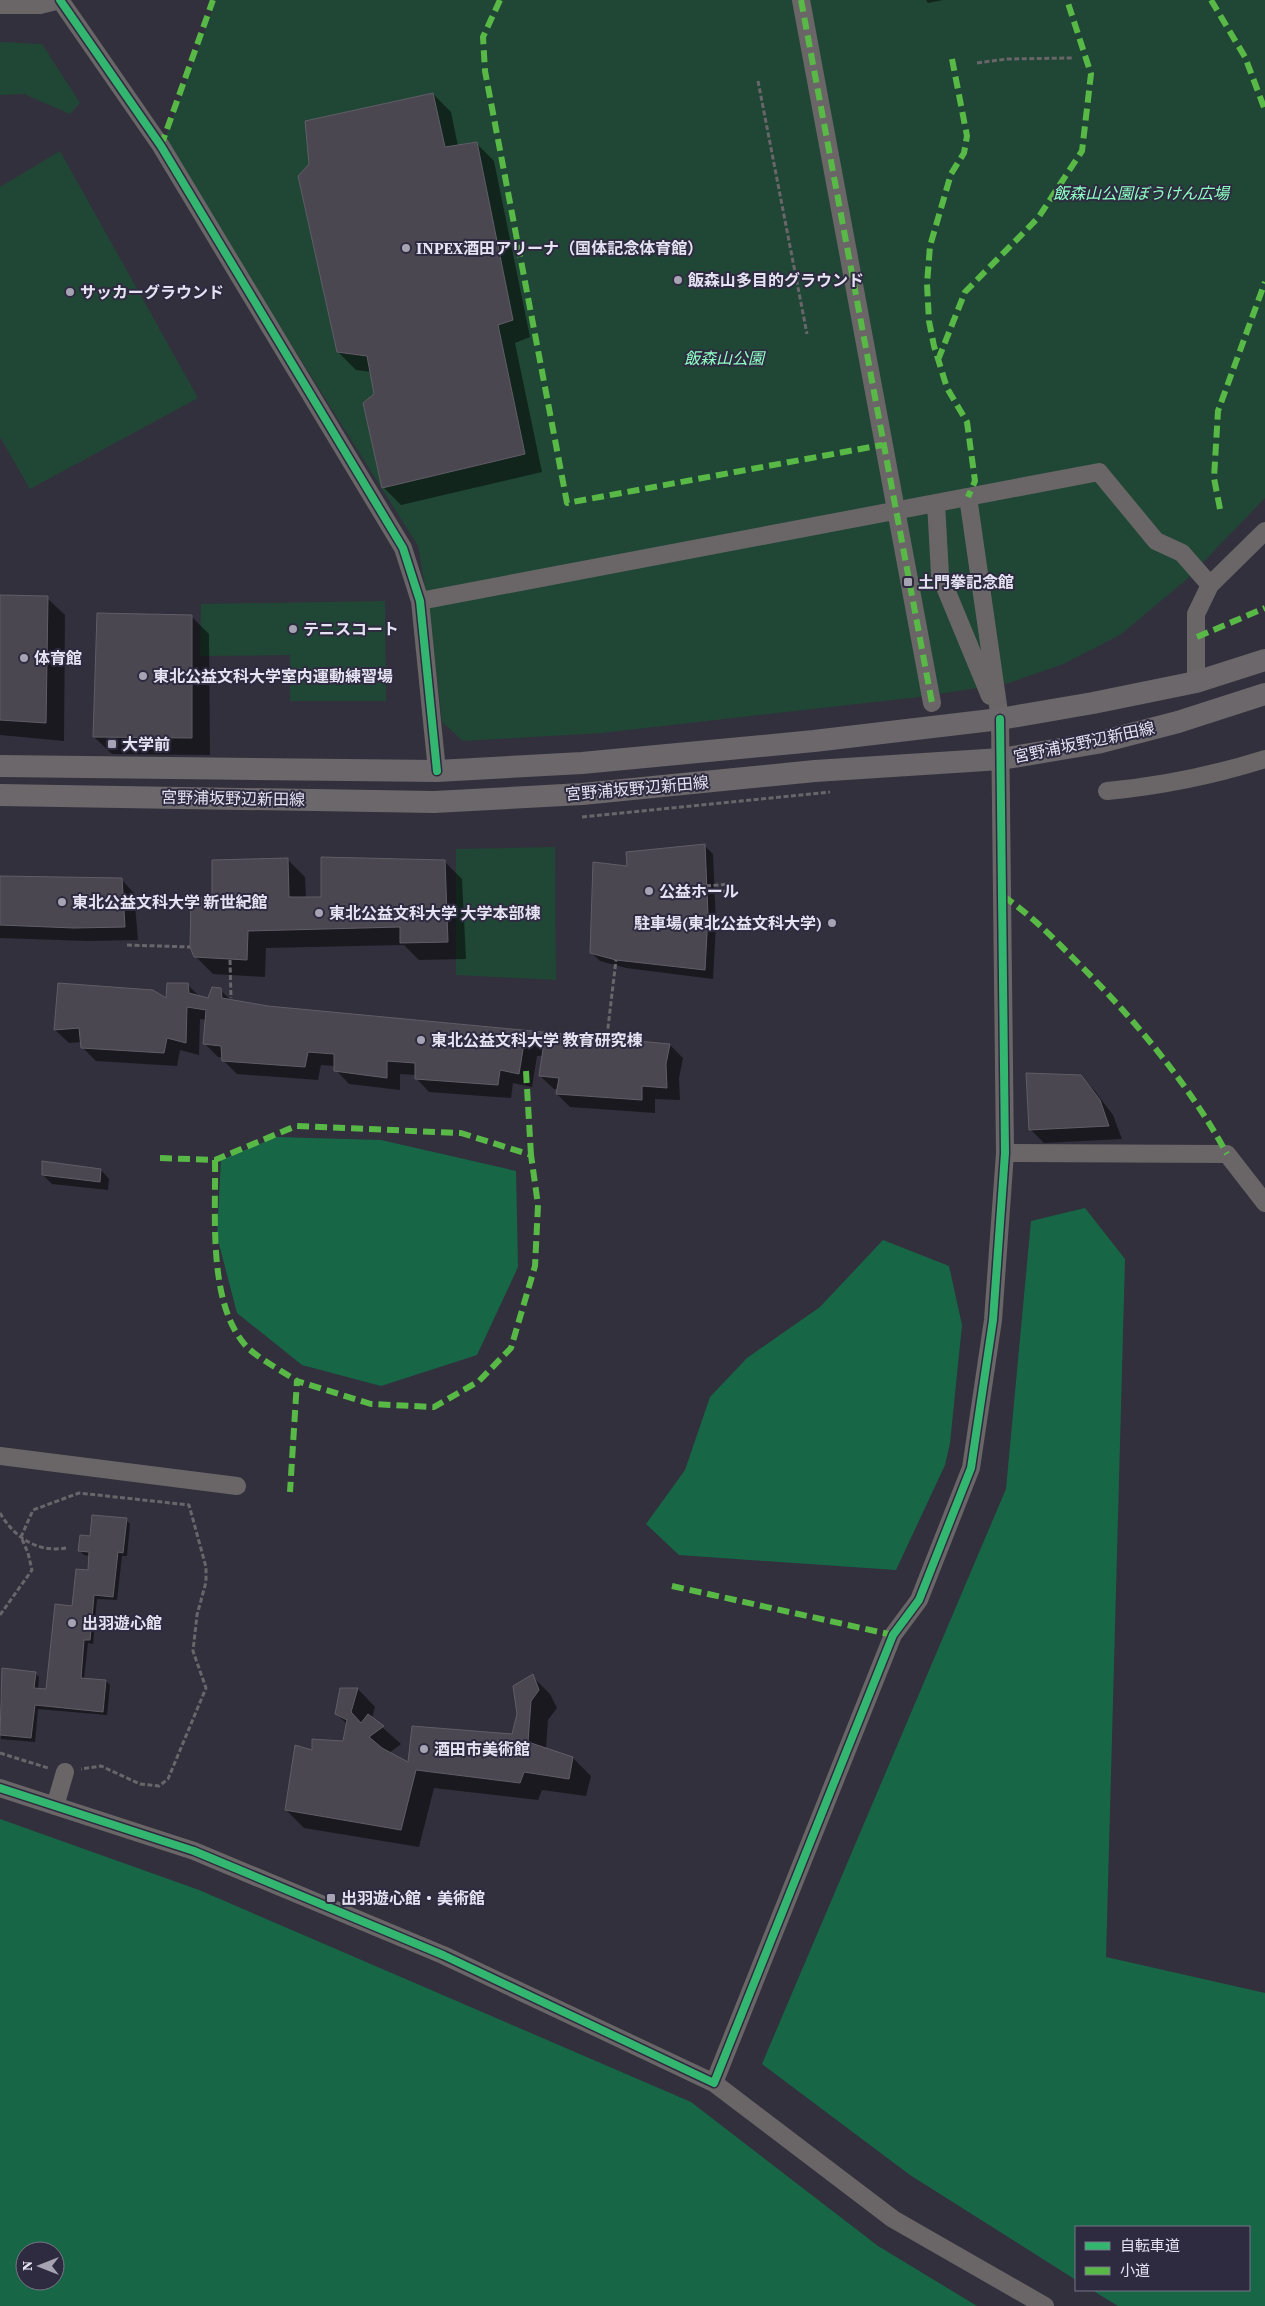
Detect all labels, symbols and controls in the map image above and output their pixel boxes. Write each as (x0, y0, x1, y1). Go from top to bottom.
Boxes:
park label: 飯森山公園ぼうけん広場 (1053, 182, 1231, 204)
place label: INPEX酒田アリーナ（国体記念体育館） (416, 237, 703, 259)
marker: INPEX酒田アリーナ（国体記念体育館） (400, 242, 412, 254)
place label: 飯森山多目的グラウンド (687, 269, 864, 291)
marker: 飯森山多目的グラウンド (672, 274, 684, 286)
place label: サッカーグラウンド (80, 281, 224, 303)
marker: サッカーグラウンド (64, 286, 76, 298)
park label: 飯森山公園 (684, 347, 766, 369)
place label: 土門拳記念館 (918, 571, 1014, 593)
marker: 土門拳記念館 (902, 576, 914, 588)
place label: テニスコート (303, 618, 399, 640)
marker: テニスコート (287, 623, 299, 635)
place label: 体育館 (34, 647, 82, 669)
marker: 体育館 (18, 652, 30, 664)
place label: 東北公益文科大学室内運動練習場 (153, 665, 393, 687)
marker: 東北公益文科大学室内運動練習場 (137, 670, 149, 682)
street label: 宮野浦坂野辺新田線 (1011, 716, 1157, 768)
place label: 大学前 (122, 733, 170, 755)
marker: 大学前 (106, 738, 118, 750)
street label: 宮野浦坂野辺新田線 (564, 771, 710, 805)
street label: 宮野浦坂野辺新田線 (161, 786, 305, 810)
place label: 公益ホール (659, 880, 739, 902)
marker: 公益ホール (643, 885, 655, 897)
place label: 東北公益文科大学 新世紀館 (72, 891, 267, 913)
marker: 東北公益文科大学 新世紀館 (56, 896, 68, 908)
place label: 東北公益文科大学 大学本部棟 (329, 902, 540, 924)
marker: 東北公益文科大学 大学本部棟 (313, 907, 325, 919)
place label: 駐車場(東北公益文科大学) (634, 912, 822, 934)
marker: 駐車場(東北公益文科大学) (826, 917, 838, 929)
place label: 東北公益文科大学 教育研究棟 (431, 1029, 642, 1051)
marker: 東北公益文科大学 教育研究棟 (415, 1034, 427, 1046)
place label: 出羽遊心館 (82, 1612, 162, 1634)
marker: 出羽遊心館 (66, 1617, 78, 1629)
place label: 酒田市美術館 (434, 1738, 530, 1760)
marker: 酒田市美術館 (418, 1743, 430, 1755)
place label: 出羽遊心館・美術館 (341, 1887, 485, 1909)
marker: 出羽遊心館・美術館 (325, 1892, 337, 1904)
legend (1075, 2226, 1250, 2291)
text: 自転車道 (1120, 2235, 1180, 2256)
north arrow (15, 2241, 65, 2291)
text: 小道 (1120, 2260, 1150, 2281)
text: N (17, 2261, 37, 2271)

